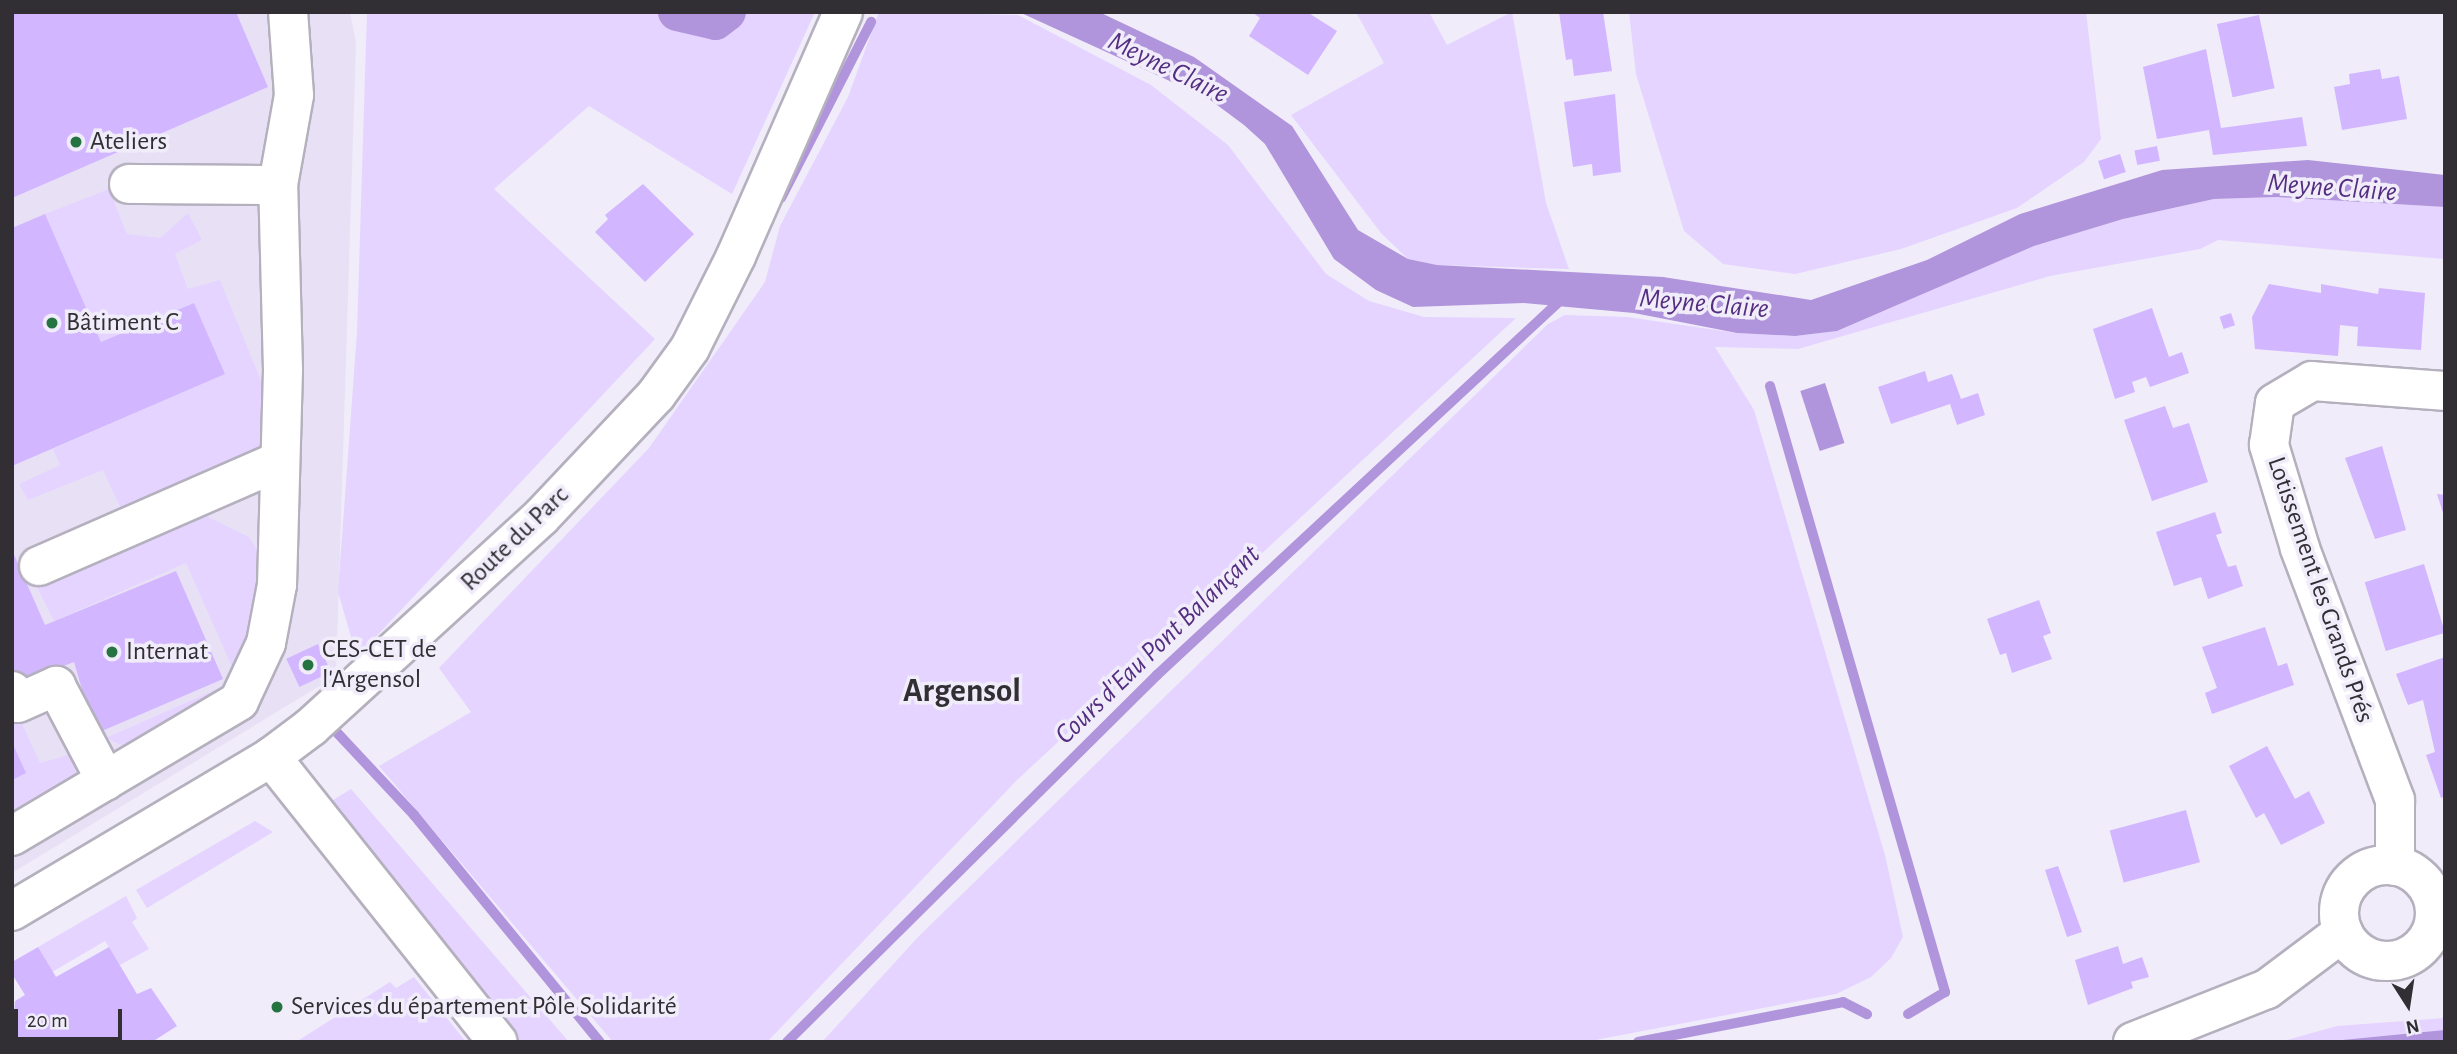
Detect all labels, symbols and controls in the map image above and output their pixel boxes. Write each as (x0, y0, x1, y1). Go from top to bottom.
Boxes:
water label: Meyne Claire (1103, 25, 1233, 111)
place label: Ateliers (90, 126, 167, 158)
marker: Ateliers (68, 134, 84, 150)
water label: Meyne Claire (2266, 167, 2398, 209)
water label: Meyne Claire (1638, 282, 1770, 326)
place label: Bâtiment C (66, 307, 179, 339)
marker: Bâtiment C (44, 315, 60, 331)
street label: Lotissement les Grands Prés (2260, 453, 2380, 727)
street label: Route du Parc (455, 480, 575, 598)
water label: Cours d'Eau Pont Balançant (1048, 538, 1268, 752)
place label: CES-CET de l'Argensol (322, 634, 437, 696)
place label: Internat (126, 636, 208, 668)
marker: Internat (104, 644, 120, 660)
marker: CES-CET de l'Argensol (300, 657, 316, 673)
district label: Argensol (903, 672, 1021, 712)
north arrow (2373, 970, 2443, 1040)
place label: Services du épartement Pôle Solidarité (291, 991, 677, 1023)
scale bar (18, 995, 126, 1038)
marker: Services du épartement Pôle Solidarité (269, 999, 285, 1015)
text: 20 m (27, 1010, 68, 1031)
text: N (2404, 1015, 2421, 1037)

